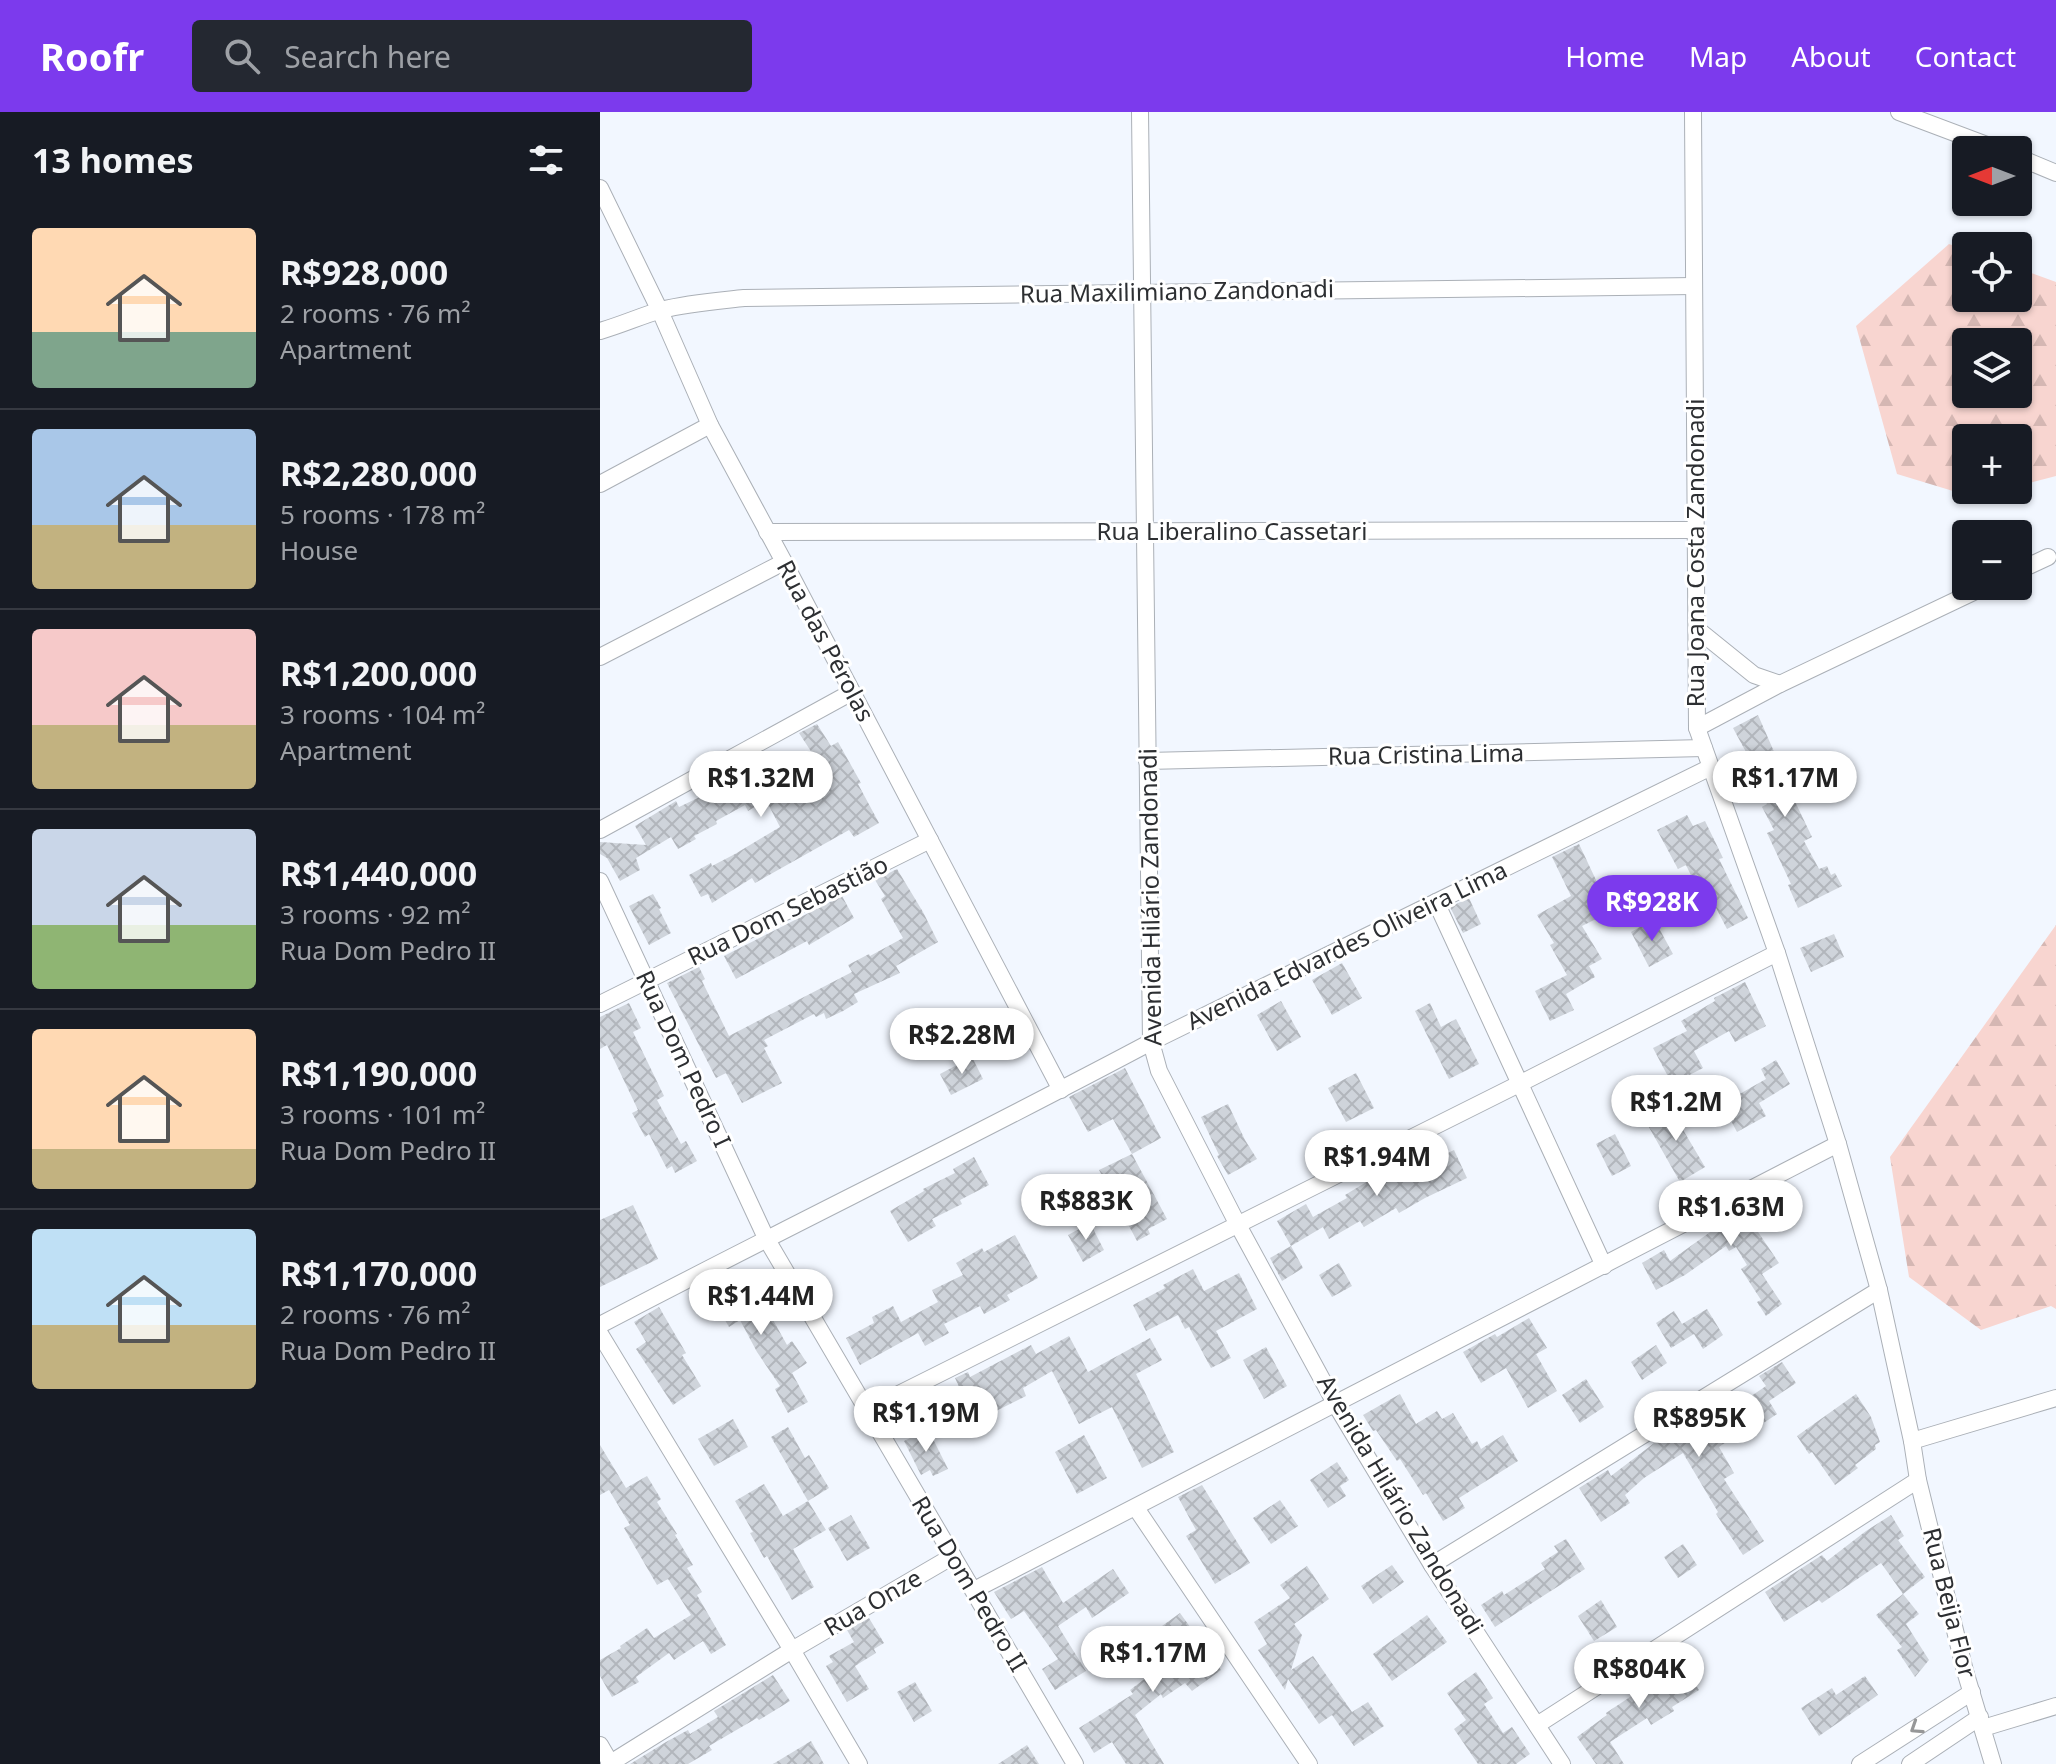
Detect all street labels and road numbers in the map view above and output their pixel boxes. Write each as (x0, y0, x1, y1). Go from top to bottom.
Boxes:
street label: Rua Maxilimiano Zandonadi (1020, 271, 1334, 310)
street label: Rua Joana Costa Zandonadi (1678, 399, 1711, 707)
street label: Rua Liberalino Cassetari (1097, 514, 1367, 547)
street label: Rua das Pérolas (770, 554, 883, 727)
street label: Rua Cristina Lima (1328, 735, 1524, 772)
street label: Avenida Hilário Zandonadi (1130, 748, 1169, 1046)
street label: Rua Dom Sebastião (681, 847, 893, 973)
street label: Avenida Edvardes Oliveira Lima (1181, 853, 1512, 1037)
street label: Rua Dom Pedro I (629, 965, 740, 1152)
street label: Avenida Hilário Zandonadi (1311, 1368, 1492, 1640)
street label: Rua Dom Pedro II (905, 1489, 1036, 1677)
street label: Rua Beija Flor (1916, 1524, 1985, 1681)
street label: Rua Onze (817, 1560, 927, 1643)

